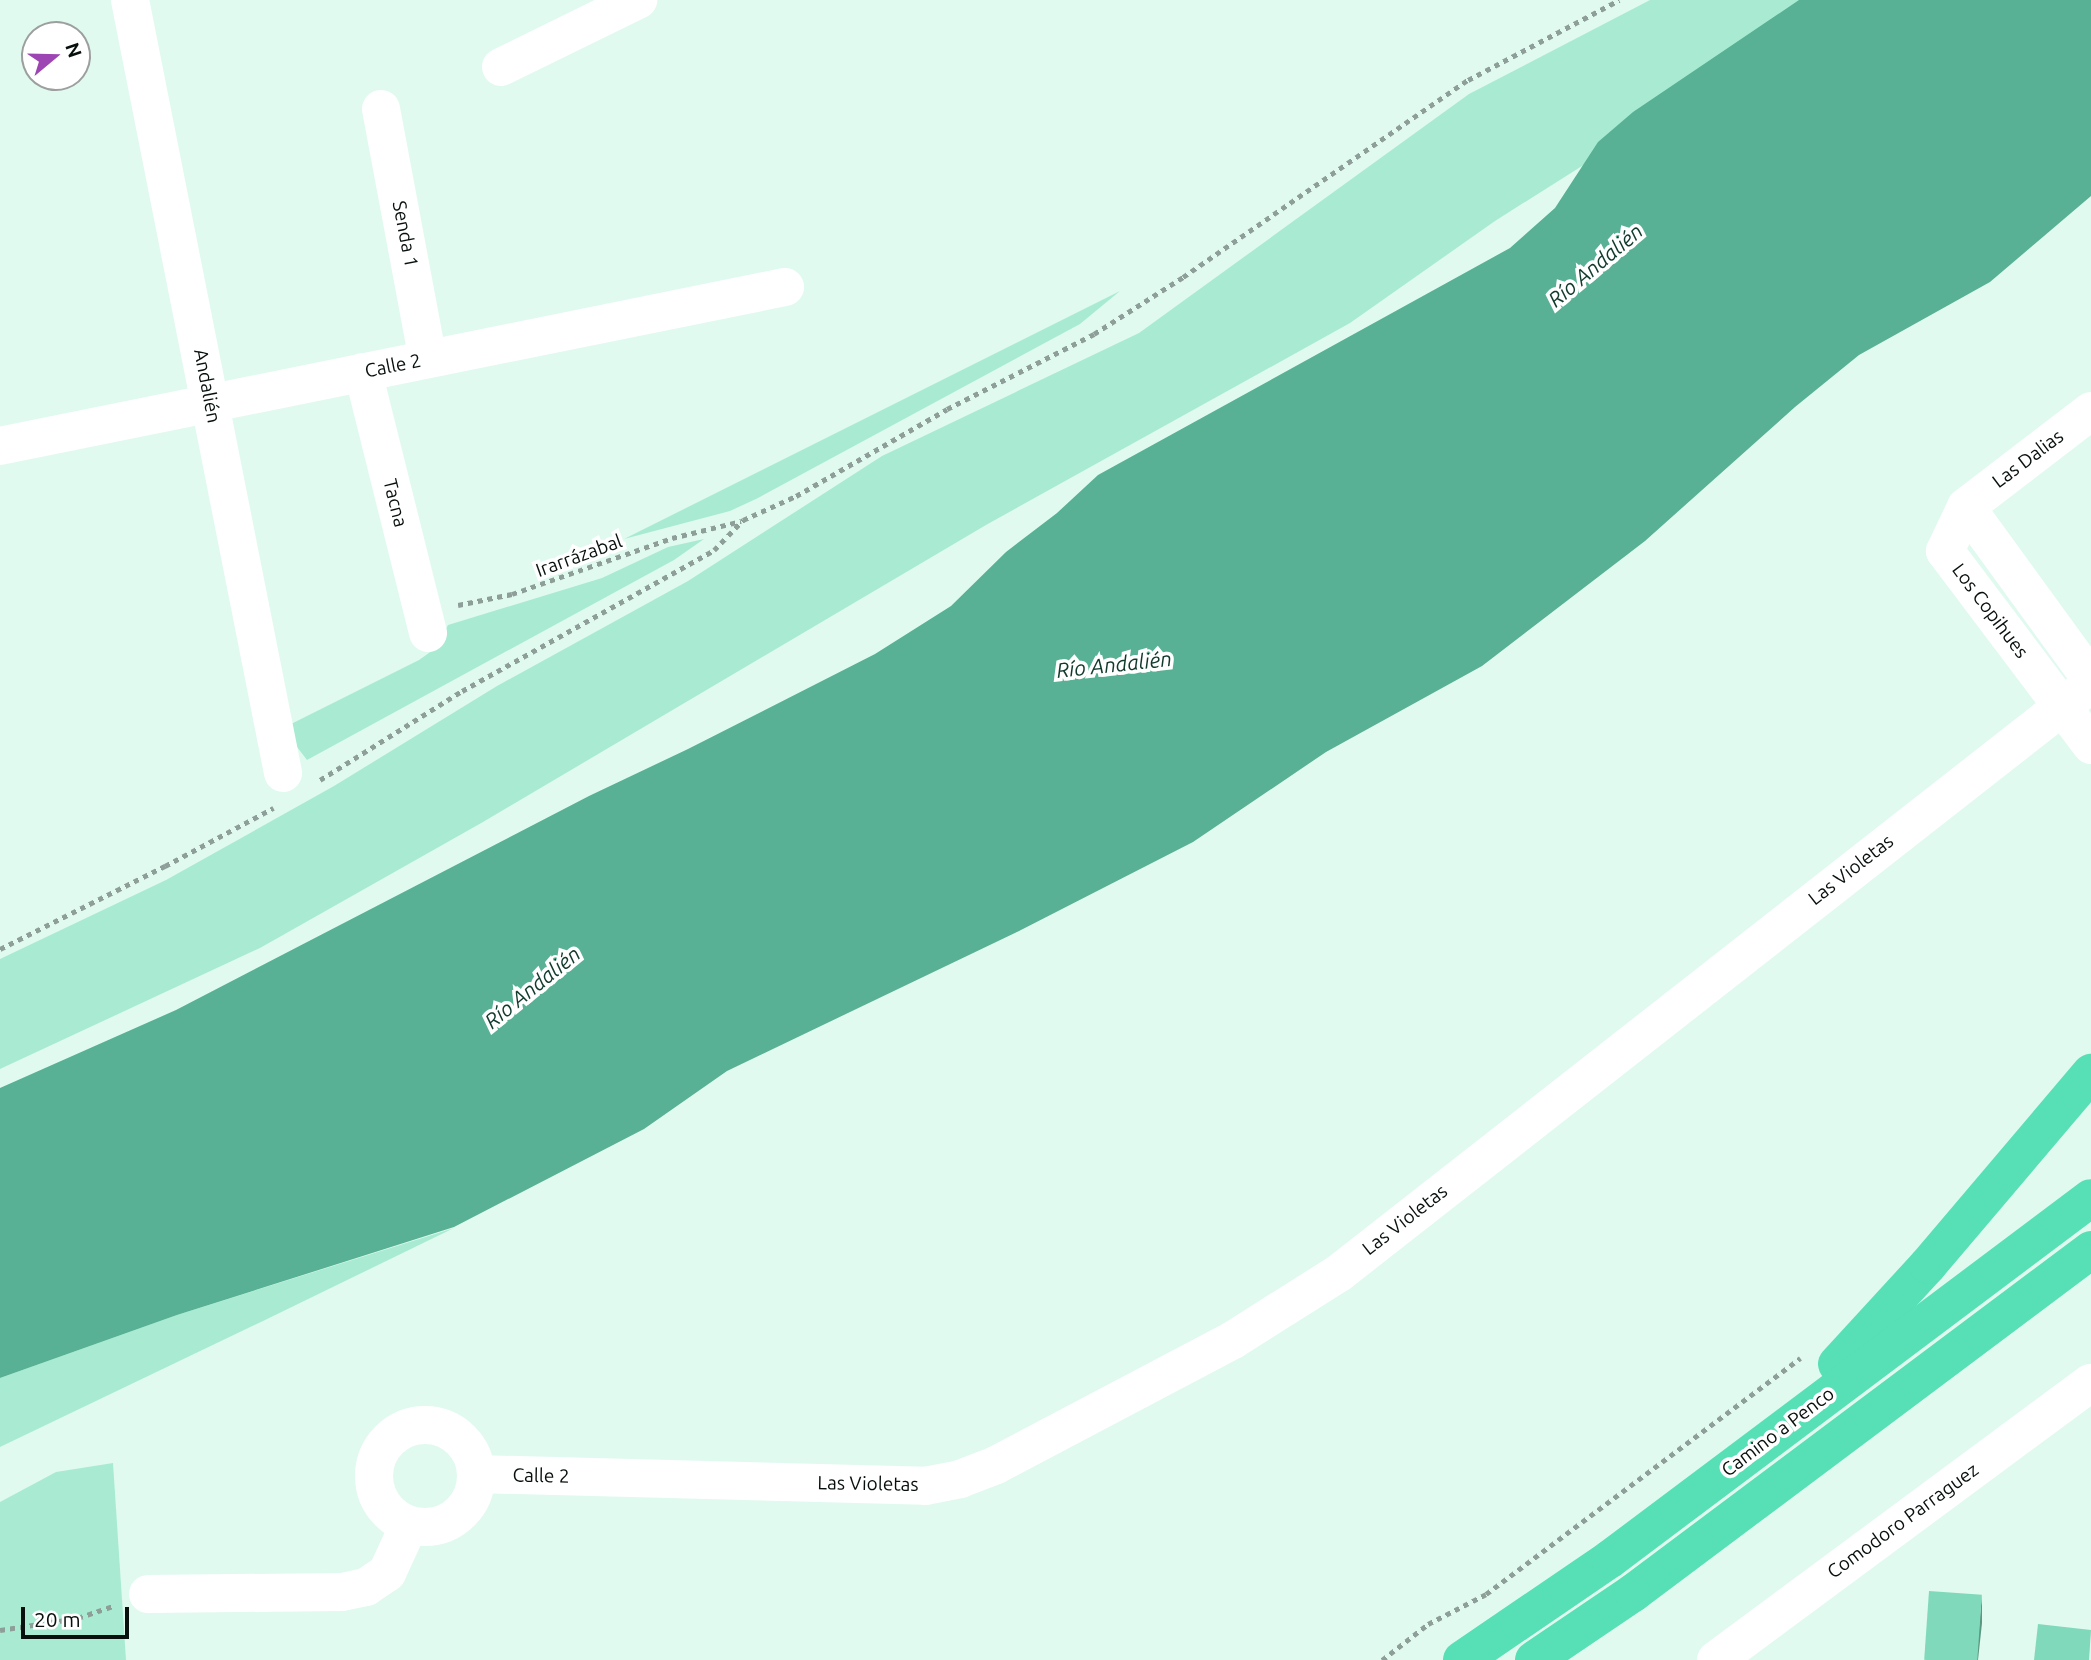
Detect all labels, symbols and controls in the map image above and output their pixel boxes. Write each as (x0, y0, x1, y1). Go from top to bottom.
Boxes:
north arrow (21, 21, 91, 91)
text: N (61, 40, 87, 60)
street label: Senda 1 (387, 199, 423, 269)
water label: Río Andalién (1542, 218, 1648, 312)
street label: Andalién (189, 347, 225, 425)
street label: Calle 2 (363, 349, 423, 383)
street label: Las Dalias (1988, 425, 2068, 493)
street label: Tacna (378, 476, 412, 530)
street label: Irarrázabal (533, 530, 625, 582)
street label: Los Copihues (1947, 559, 2033, 663)
water label: Río Andalién (1055, 645, 1173, 683)
street label: Las Violetas (1804, 830, 1898, 910)
water label: Río Andalién (479, 941, 585, 1033)
street label: Las Violetas (1358, 1180, 1452, 1260)
street label: Camino a Penco (1717, 1382, 1839, 1482)
street label: Comodoro Parraguez (1823, 1459, 1983, 1583)
street label: Calle 2 (512, 1464, 570, 1488)
street label: Las Violetas (817, 1472, 919, 1496)
scale bar (24, 1594, 133, 1638)
text: 20 m (34, 1607, 81, 1631)

